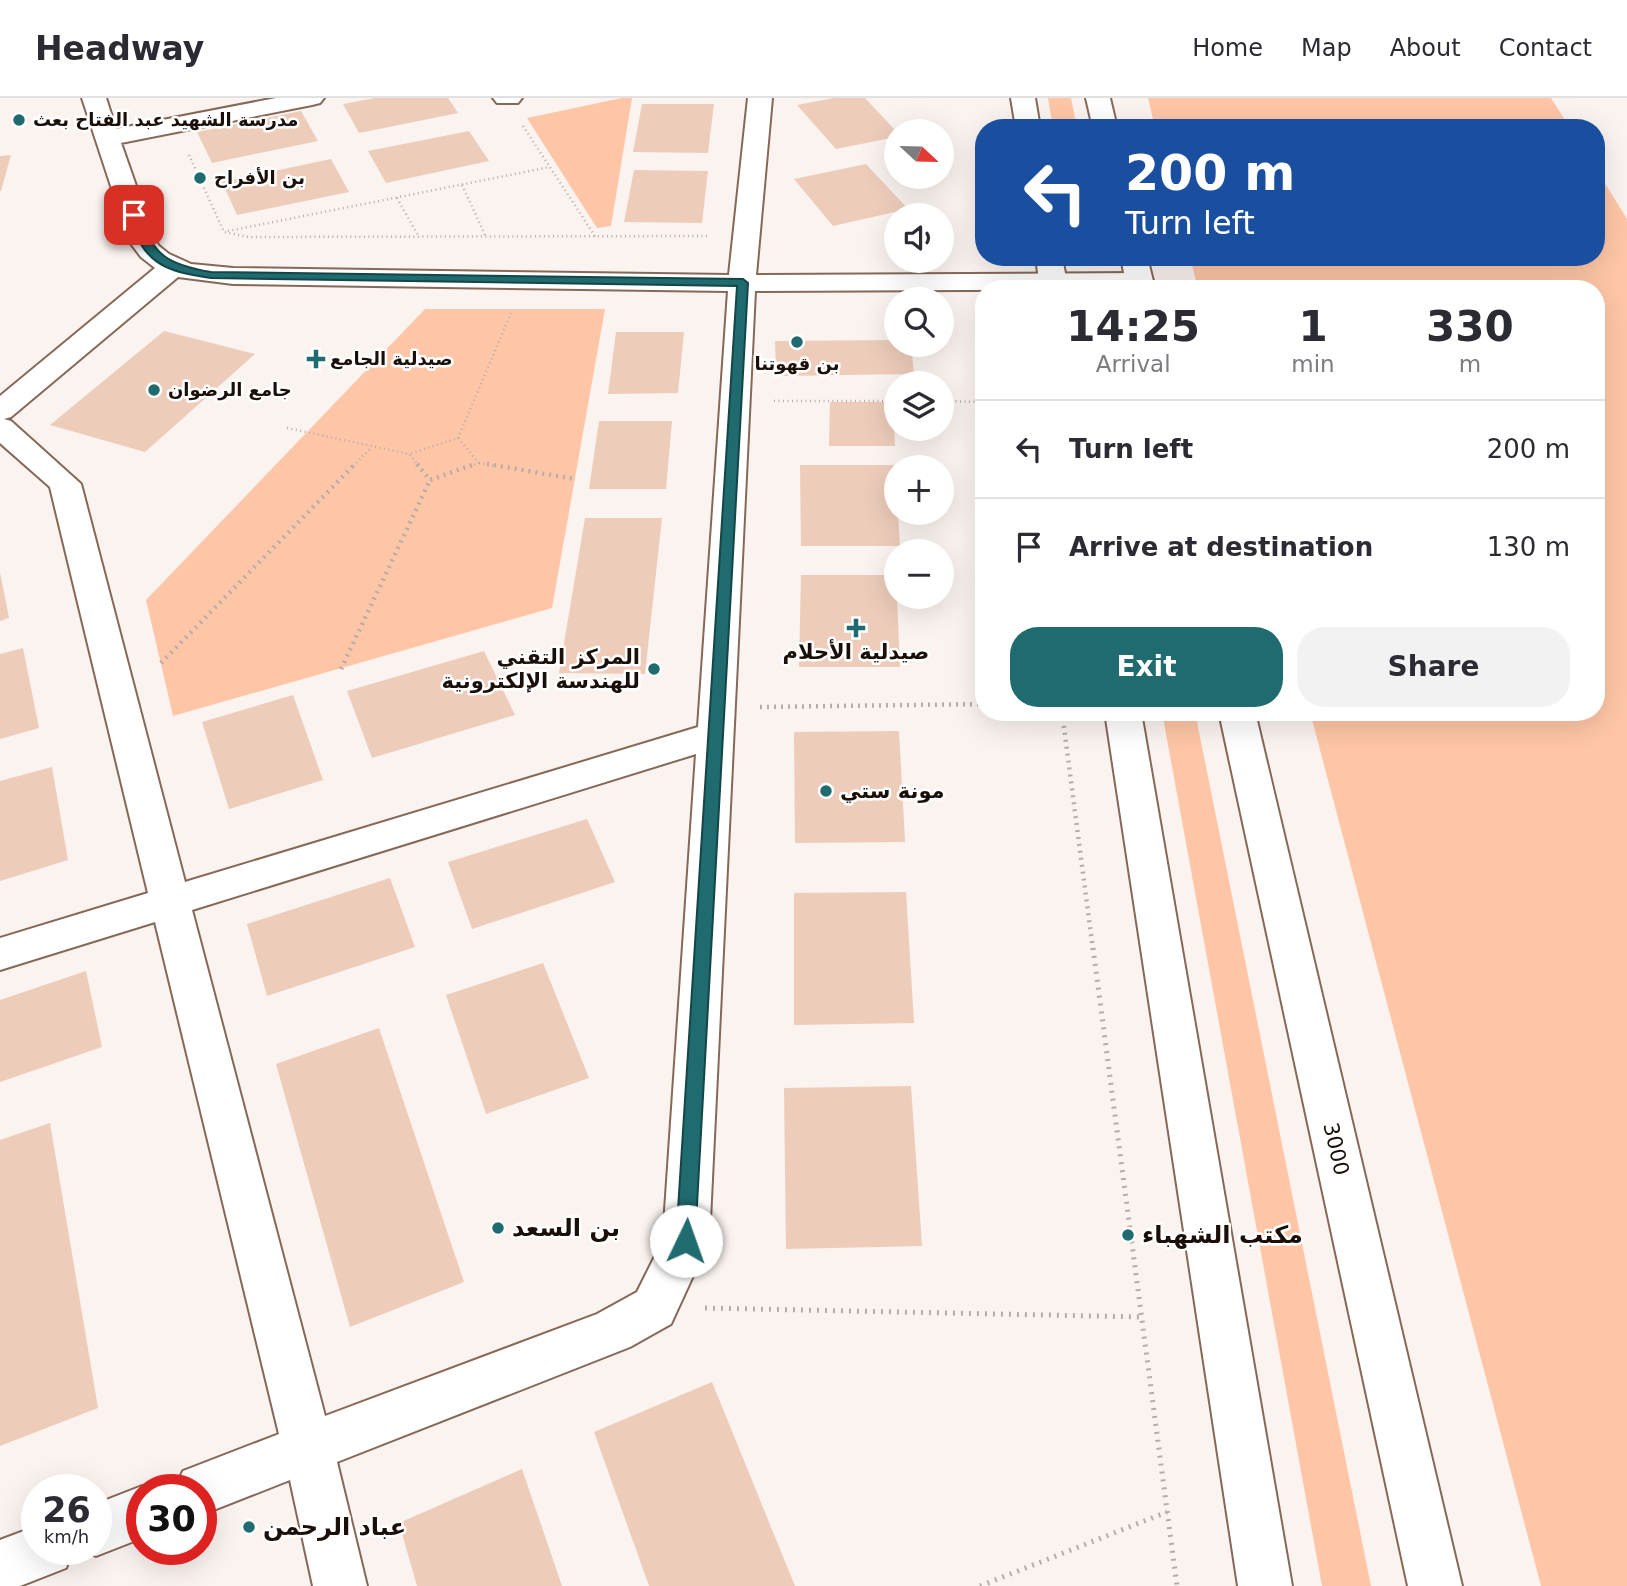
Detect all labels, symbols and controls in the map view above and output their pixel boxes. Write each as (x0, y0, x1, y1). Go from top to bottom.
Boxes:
text: Headway (35, 29, 204, 68)
text: Home (1192, 34, 1263, 62)
text: Map (1301, 34, 1352, 62)
text: About (1390, 34, 1461, 62)
text: Contact (1499, 34, 1592, 62)
place label: مدرسة الشهيد عبد الفتاح بعث (33, 109, 298, 131)
marker: مدرسة الشهيد عبد الفتاح بعث (11, 112, 27, 128)
north arrow (884, 119, 954, 189)
map controls (884, 119, 954, 609)
text: 200 m (1125, 145, 1295, 202)
icon: left (1010, 147, 1101, 238)
place label: بن الأفراح (214, 167, 305, 189)
marker: بن الأفراح (192, 170, 208, 186)
pin (104, 185, 164, 245)
icon: arrive (115, 196, 153, 234)
button: sound (884, 203, 954, 273)
text: Turn left (1125, 204, 1255, 242)
button: search (884, 287, 954, 357)
text: 14:25 (1066, 302, 1200, 351)
text: 1 (1298, 302, 1328, 351)
text: 330 (1426, 302, 1514, 351)
marker: بن قهوتنا (789, 334, 805, 350)
place label: صيدلية الجامع (330, 348, 453, 370)
marker: صيدلية الجامع (308, 351, 324, 367)
text: Arrival (1096, 351, 1171, 377)
text: min (1291, 351, 1335, 377)
text: m (1459, 351, 1481, 377)
place label: بن قهوتنا (754, 353, 840, 375)
button: layers (884, 371, 954, 441)
place label: جامع الرضوان (168, 379, 292, 401)
marker: جامع الرضوان (146, 382, 162, 398)
icon: left (1010, 430, 1048, 468)
text: Turn left (1069, 434, 1193, 464)
text: 200 m (1487, 434, 1570, 464)
button: + (884, 455, 954, 525)
icon: arrive (1010, 528, 1048, 566)
text: Arrive at destination (1069, 532, 1373, 562)
text: 130 m (1487, 532, 1570, 562)
button: − (884, 539, 954, 609)
marker: صيدلية الأحلام (848, 620, 864, 636)
button: Exit (1010, 627, 1283, 707)
button: Share (1297, 627, 1570, 707)
place label: صيدلية الأحلام (783, 638, 929, 664)
place label: المركز التقني للهندسة الإلكترونية (441, 645, 640, 693)
marker: المركز التقني للهندسة الإلكترونية (646, 661, 662, 677)
place label: مونة ستي (840, 779, 945, 803)
marker: مونة ستي (818, 783, 834, 799)
street label: 3000 (1318, 1120, 1354, 1178)
position arrow (649, 1204, 723, 1278)
place label: بن السعد (512, 1214, 620, 1242)
marker: بن السعد (490, 1220, 506, 1236)
place label: مكتب الشهباء (1142, 1221, 1303, 1249)
marker: مكتب الشهباء (1120, 1227, 1136, 1243)
speed limit sign: 30 (126, 1474, 217, 1565)
text: 26 (42, 1490, 91, 1530)
place label: عباد الرحمن (263, 1513, 406, 1541)
marker: عباد الرحمن (241, 1519, 257, 1535)
text: km/h (44, 1526, 89, 1547)

